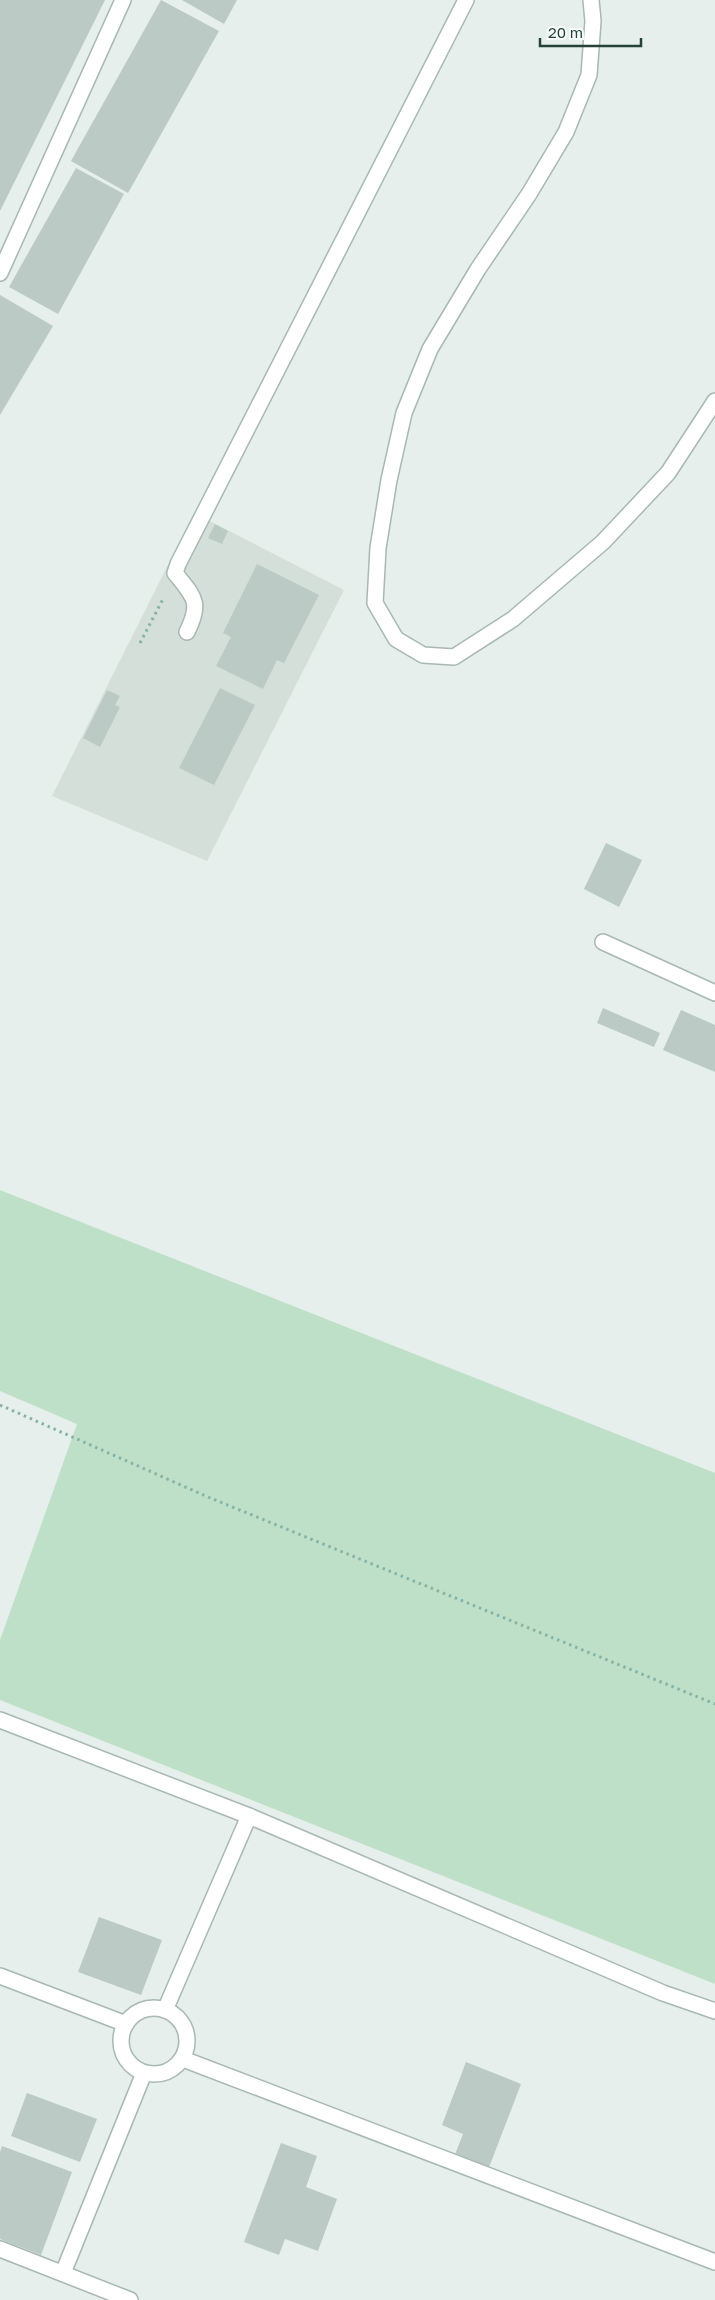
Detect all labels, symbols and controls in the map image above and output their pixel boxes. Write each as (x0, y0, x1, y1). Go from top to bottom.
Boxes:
scale bar (540, 15, 641, 47)
text: 20 m (548, 23, 583, 41)

